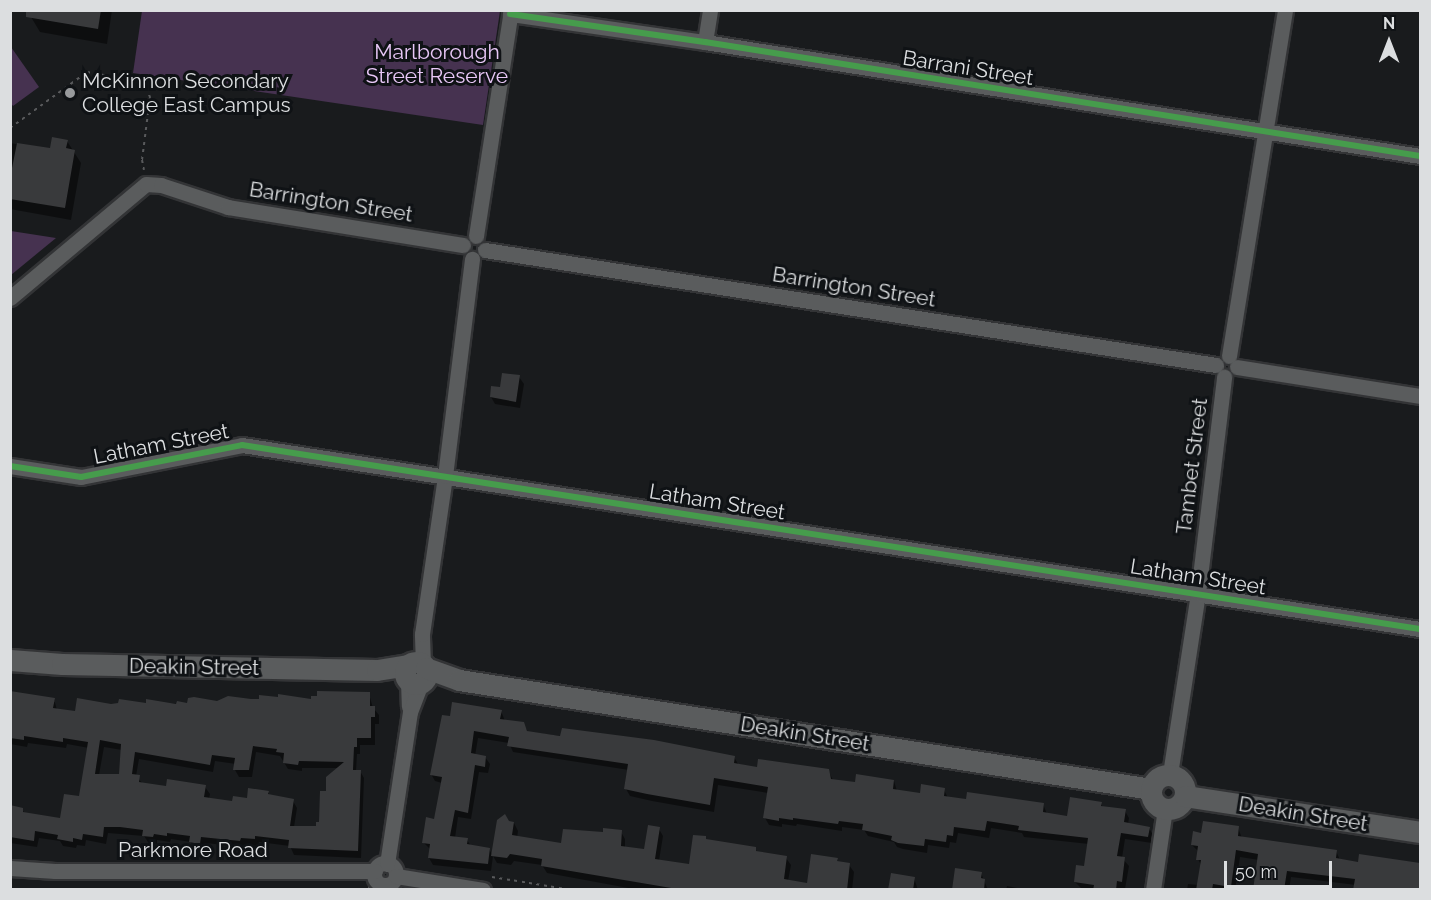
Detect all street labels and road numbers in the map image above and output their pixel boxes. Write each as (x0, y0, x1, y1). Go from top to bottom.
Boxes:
street label: Barrani Street (901, 45, 1035, 91)
street label: Barrington Street (247, 177, 415, 227)
street label: Barrington Street (770, 262, 938, 312)
street label: Tambet Street (1171, 396, 1213, 536)
street label: Latham Street (91, 419, 231, 469)
street label: Latham Street (647, 479, 787, 525)
street label: Latham Street (1128, 554, 1268, 600)
street label: Deakin Street (129, 653, 259, 681)
street label: Deakin Street (739, 711, 871, 757)
street label: Deakin Street (1237, 791, 1369, 837)
street label: Parkmore Road (118, 837, 268, 863)

